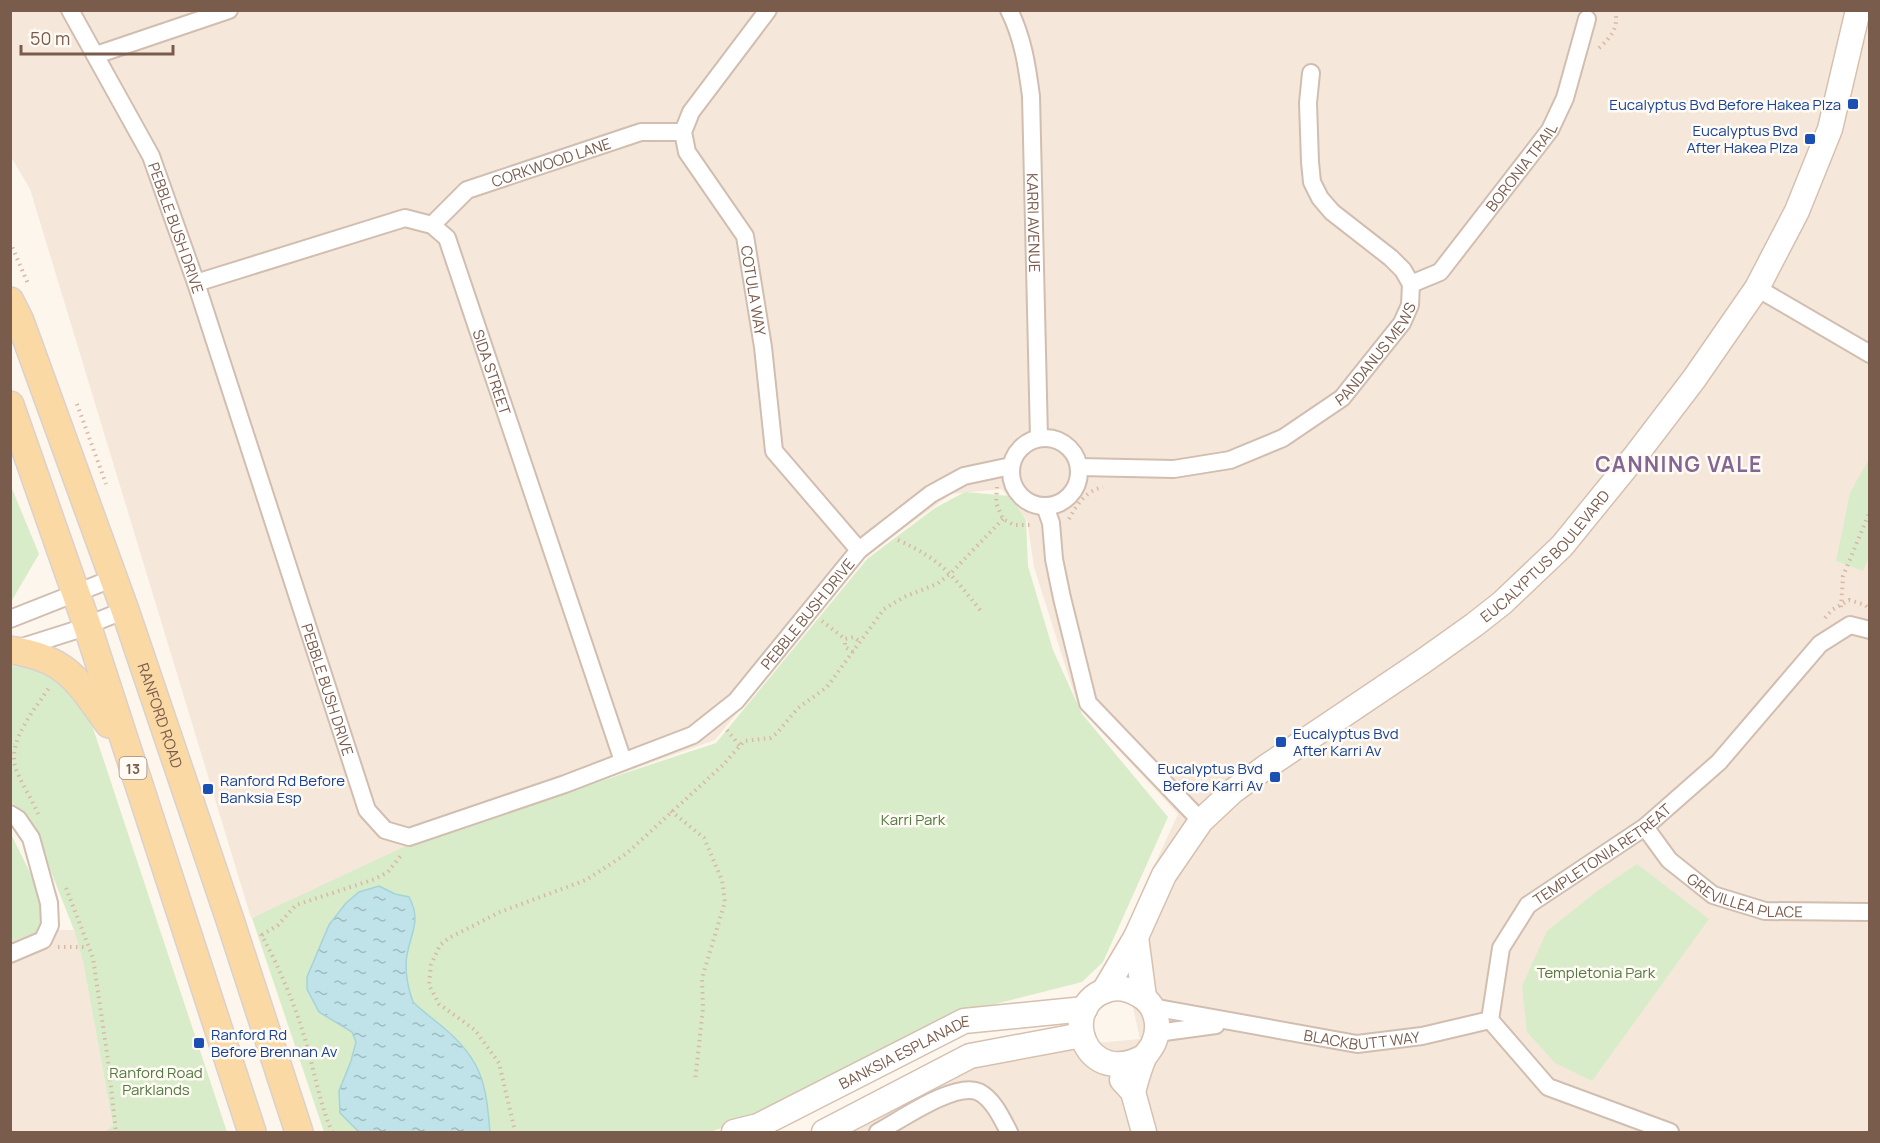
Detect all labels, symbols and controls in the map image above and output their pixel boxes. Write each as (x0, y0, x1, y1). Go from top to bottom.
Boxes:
scale bar (21, 18, 172, 56)
text: 50 m (30, 26, 70, 50)
place label: Eucalyptus Bvd Before Hakea Plza (1609, 94, 1841, 115)
marker: Eucalyptus Bvd Before Hakea Plza (1846, 97, 1860, 111)
street label: BORONIA TRAIL (1481, 120, 1562, 215)
place label: Eucalyptus Bvd After Hakea Plza (1686, 120, 1798, 158)
street label: CORKWOOD LANE (489, 132, 613, 192)
marker: Eucalyptus Bvd After Hakea Plza (1803, 132, 1817, 146)
street label: PEBBLE BUSH DRIVE (143, 159, 209, 296)
street label: KARRI AVENUE (1022, 173, 1046, 273)
street label: COTULA WAY (736, 244, 772, 338)
street label: PANDANUS MEWS (1331, 299, 1420, 410)
street label: SIDA STREET (468, 327, 516, 417)
district label: CANNING VALE (1595, 450, 1763, 478)
street label: EUCALYPTUS BOULEVARD (1476, 485, 1614, 627)
street label: PEBBLE BUSH DRIVE (756, 554, 859, 674)
street label: PEBBLE BUSH DRIVE (297, 621, 359, 758)
street label: RANFORD ROAD (133, 660, 188, 771)
place label: Eucalyptus Bvd After Karri Av (1293, 723, 1399, 761)
marker: Eucalyptus Bvd After Karri Av (1274, 735, 1288, 749)
road number: 13 (120, 757, 146, 779)
place label: Eucalyptus Bvd Before Karri Av (1157, 758, 1263, 796)
place label: Ranford Rd Before Banksia Esp (220, 770, 345, 808)
marker: Eucalyptus Bvd Before Karri Av (1268, 770, 1282, 784)
marker: Ranford Rd Before Banksia Esp (201, 782, 215, 796)
street label: TEMPLETONIA RETREAT (1529, 799, 1675, 909)
park label: Karri Park (881, 809, 946, 830)
street label: GREVILLEA PLACE (1683, 868, 1803, 922)
park label: Templetonia Park (1537, 962, 1656, 983)
street label: BANKSIA ESPLANADE (835, 1010, 970, 1094)
place label: Ranford Rd Before Brennan Av (211, 1024, 338, 1062)
street label: BLACKBUTT WAY (1302, 1024, 1422, 1055)
marker: Ranford Rd Before Brennan Av (192, 1036, 206, 1050)
park label: Ranford Road Parklands (109, 1062, 203, 1100)

